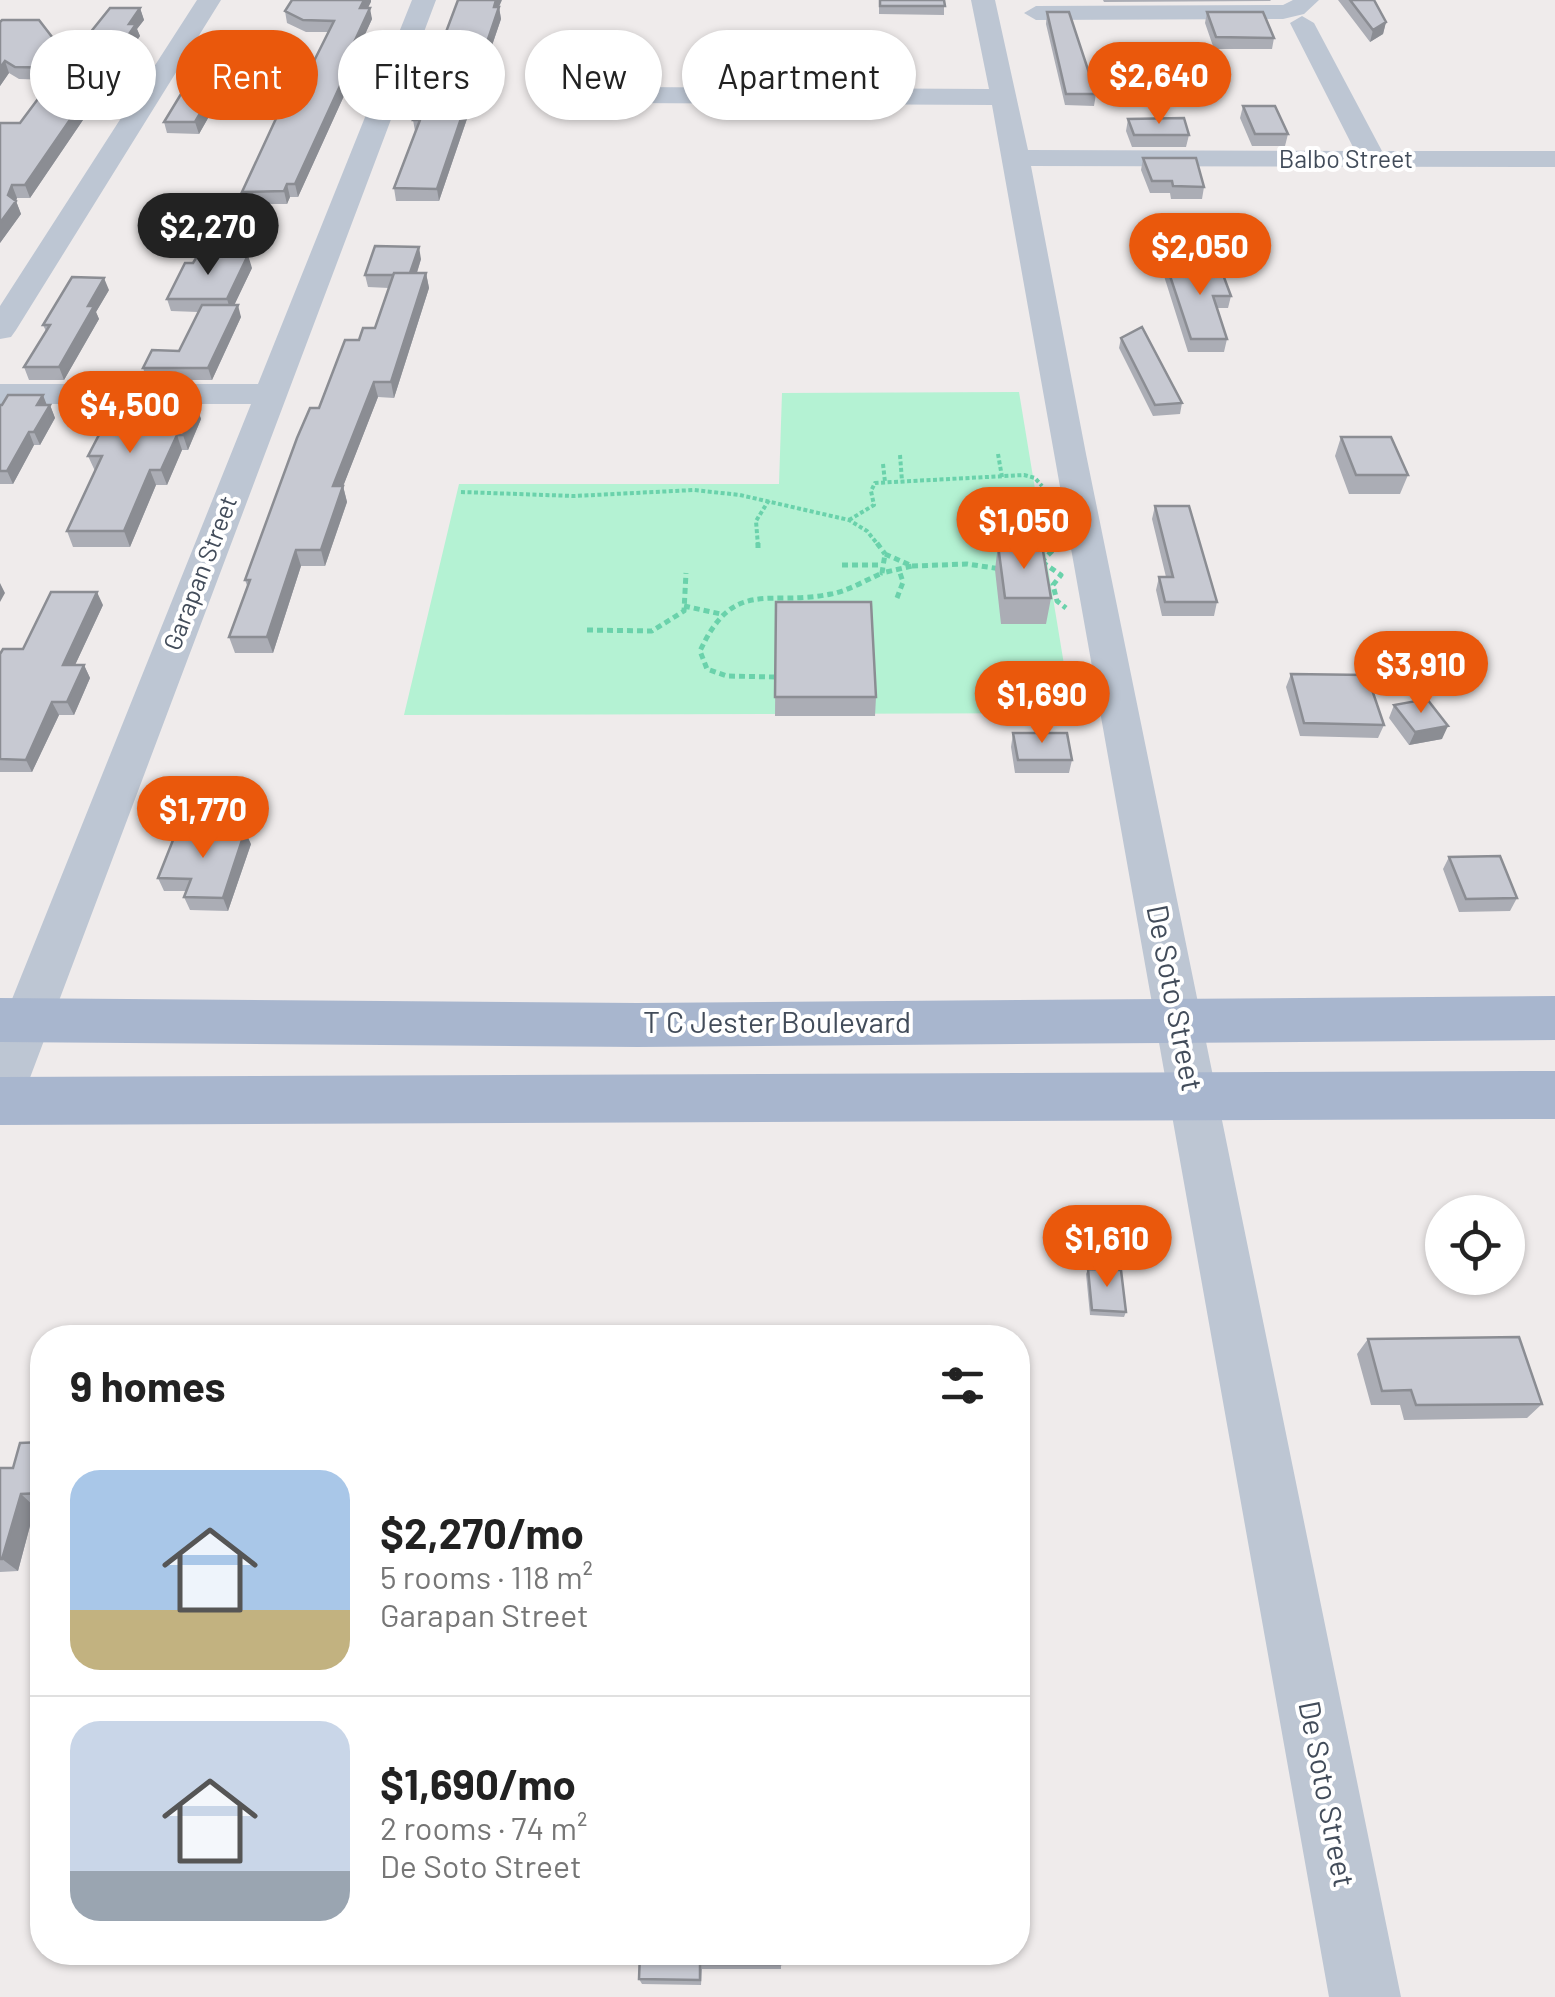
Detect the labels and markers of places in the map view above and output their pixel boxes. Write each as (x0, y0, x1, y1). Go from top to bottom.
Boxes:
pin: $2,640 (1078, 42, 1240, 127)
pin: $2,270 (127, 193, 289, 278)
pin: $2,050 (1119, 213, 1281, 298)
pin: $4,500 (49, 371, 211, 456)
pin: $1,050 (943, 487, 1105, 572)
pin: $3,910 (1340, 631, 1502, 716)
pin: $1,690 (961, 661, 1123, 746)
pin: $1,770 (122, 776, 284, 861)
pin: $1,610 (1026, 1205, 1188, 1290)

